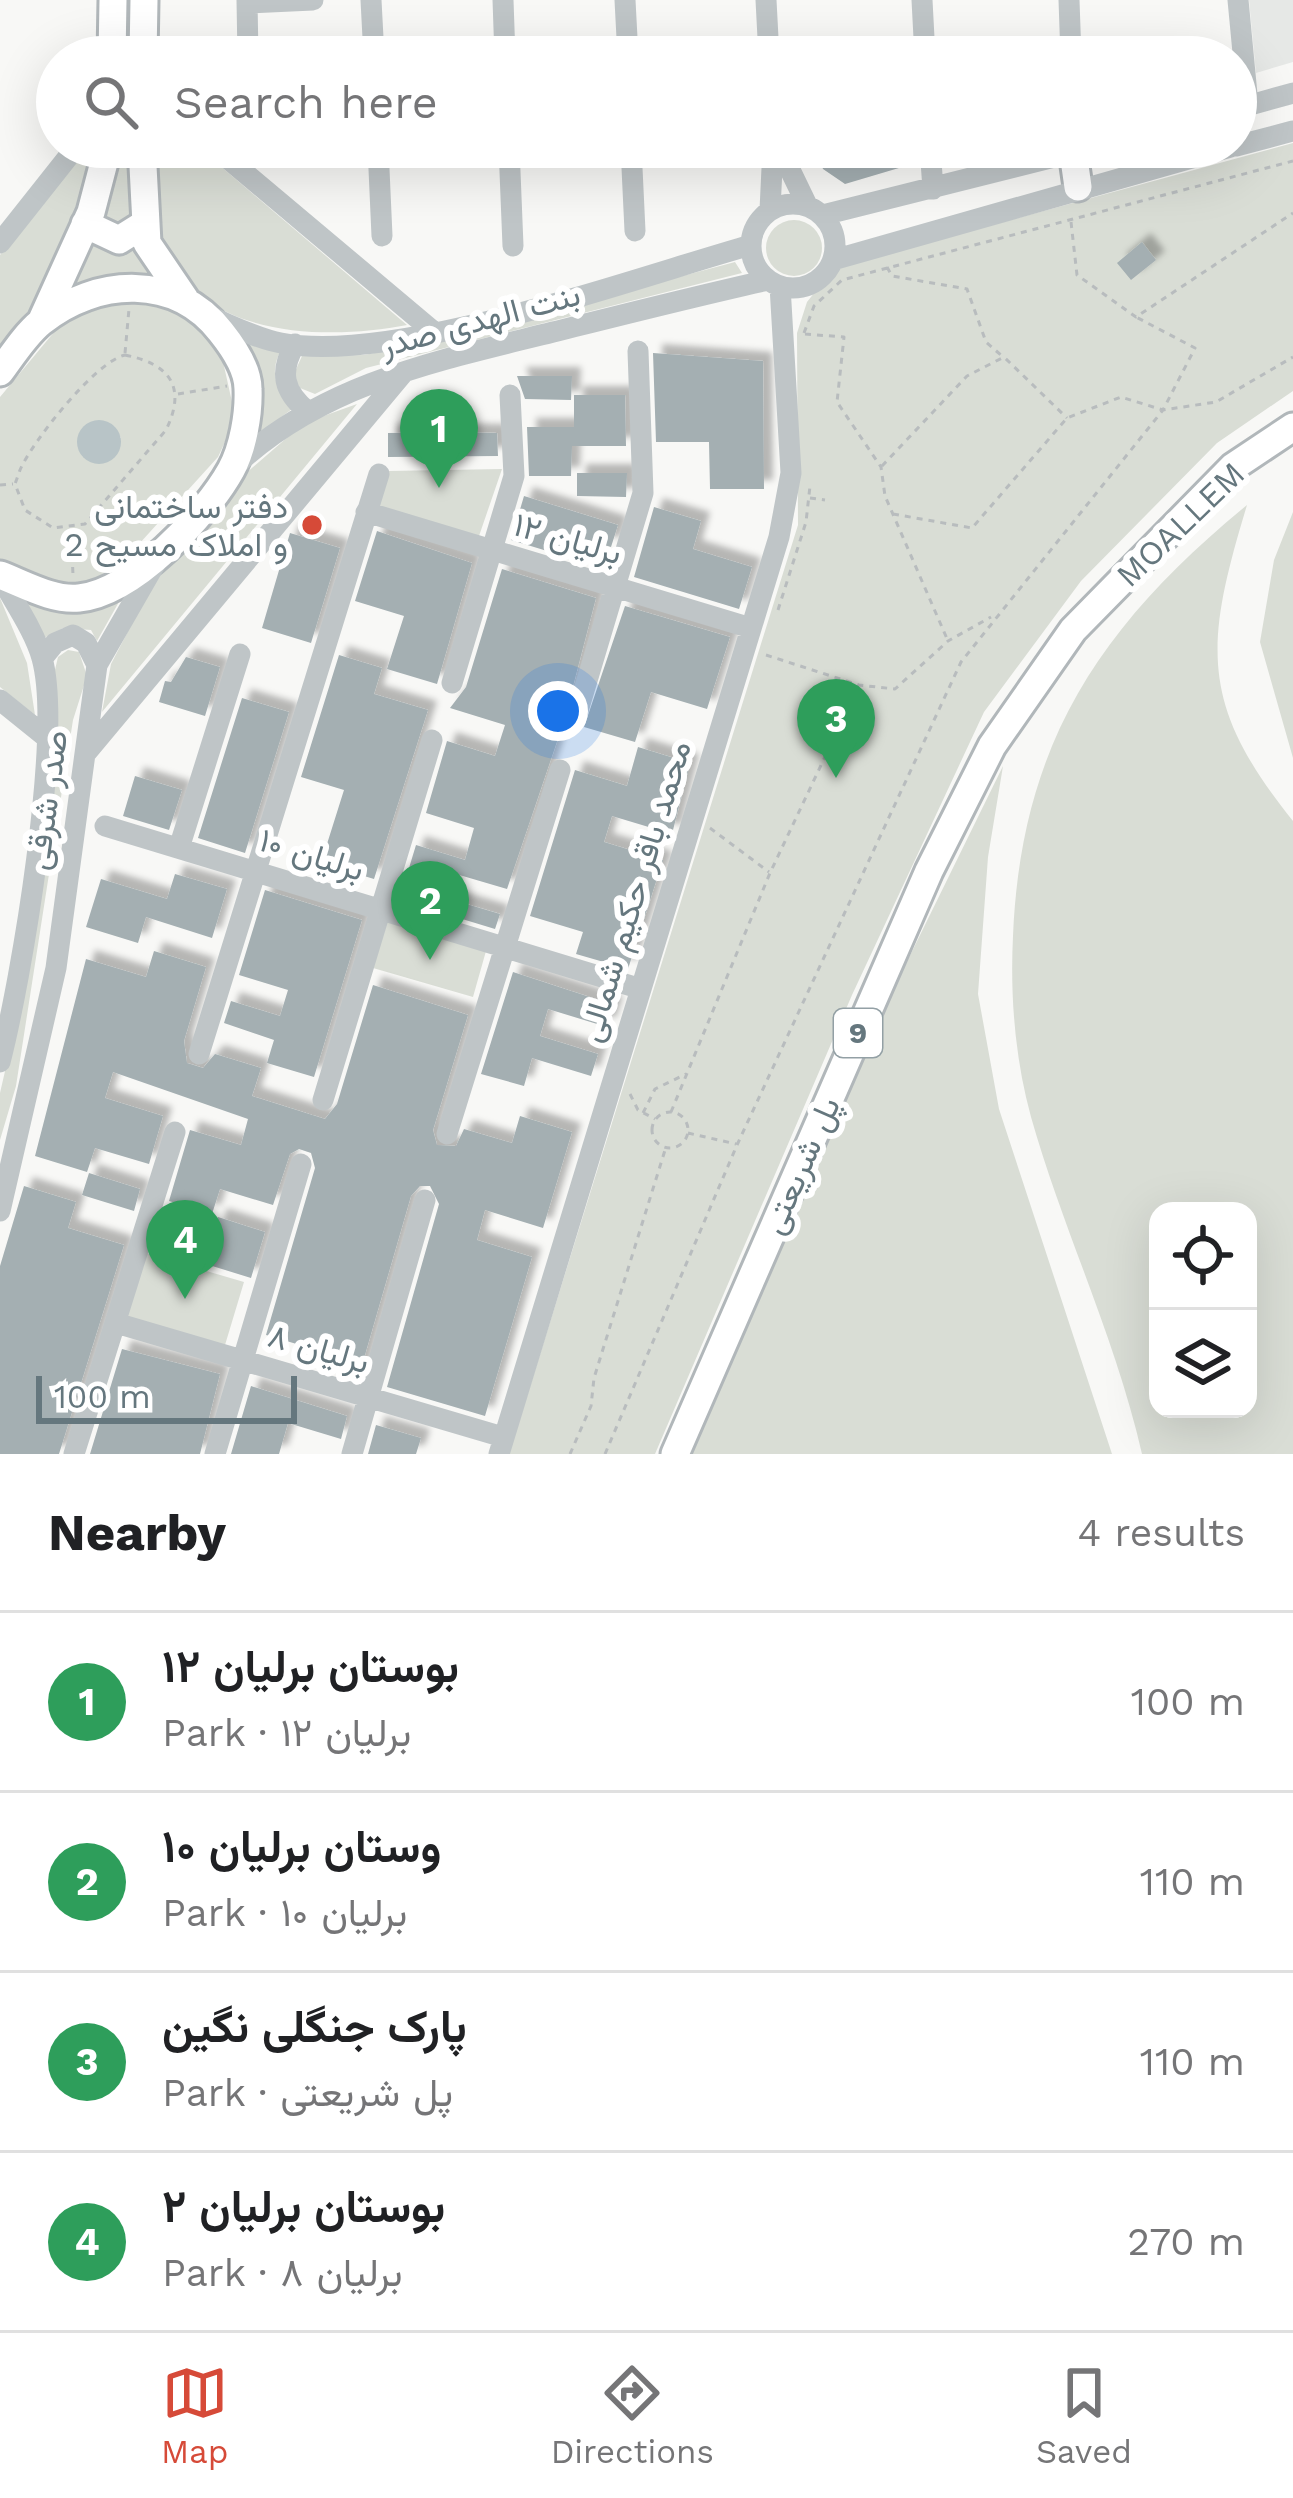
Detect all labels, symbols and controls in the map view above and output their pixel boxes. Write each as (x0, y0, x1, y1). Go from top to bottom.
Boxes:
search box (36, 36, 1257, 168)
icon: search (78, 69, 144, 135)
text: Search here (174, 76, 438, 129)
street label: بنت الهدی صدر (375, 274, 584, 366)
pin: 1 (400, 389, 478, 488)
street label: MOALLEM (1108, 454, 1252, 595)
place label: دفتر ساختمانی و املاک مسیح 2 (64, 487, 288, 567)
street label: برلیان ۱۲ (509, 504, 626, 573)
marker: دفتر ساختمانی و املاک مسیح 2 (299, 512, 325, 538)
pin: 3 (797, 679, 875, 778)
your location (528, 681, 588, 741)
street label: صدر شرقی (17, 728, 77, 873)
street label: محمد باقر حکیم شمالی (570, 736, 701, 1047)
street label: برلیان ۱۰ (255, 820, 369, 890)
pin: 2 (391, 861, 469, 960)
road number: 9 (834, 1009, 882, 1057)
street label: پل شریعتی (753, 1091, 851, 1241)
pin: 4 (146, 1200, 224, 1299)
map controls (1149, 1202, 1257, 1418)
button: locate (1149, 1202, 1257, 1310)
button: layers (1149, 1310, 1257, 1418)
street label: برلیان ۸ (264, 1315, 374, 1382)
scale bar (36, 1370, 297, 1423)
text: 100 m (54, 1377, 151, 1416)
text: Nearby (48, 1503, 226, 1562)
text: 4 results (1077, 1510, 1245, 1555)
text: بوستان برلیان ۱۲ (162, 1640, 459, 1693)
text: 1 (79, 1679, 95, 1724)
text: 100 m (1131, 1679, 1245, 1724)
text: Park · برلیان ۱۲ (162, 1710, 411, 1755)
text: وستان برلیان ۱۰ (162, 1820, 441, 1873)
text: 2 (75, 1859, 99, 1904)
text: 110 m (1140, 1859, 1245, 1904)
text: Park · برلیان ۱۰ (162, 1890, 407, 1935)
text: پارک جنگلی نگین (162, 2000, 467, 2053)
text: 3 (75, 2039, 99, 2084)
text: 110 m (1140, 2039, 1245, 2084)
text: Park · پل شریعتی (162, 2070, 453, 2115)
text: بوستان برلیان ۲ (162, 2180, 445, 2233)
text: 4 (74, 2219, 100, 2264)
text: 270 m (1127, 2219, 1245, 2264)
text: Park · برلیان ۸ (162, 2250, 403, 2295)
tab: Map (161, 2360, 228, 2471)
tab: Directions (551, 2360, 714, 2471)
tab: Saved (1036, 2360, 1132, 2471)

